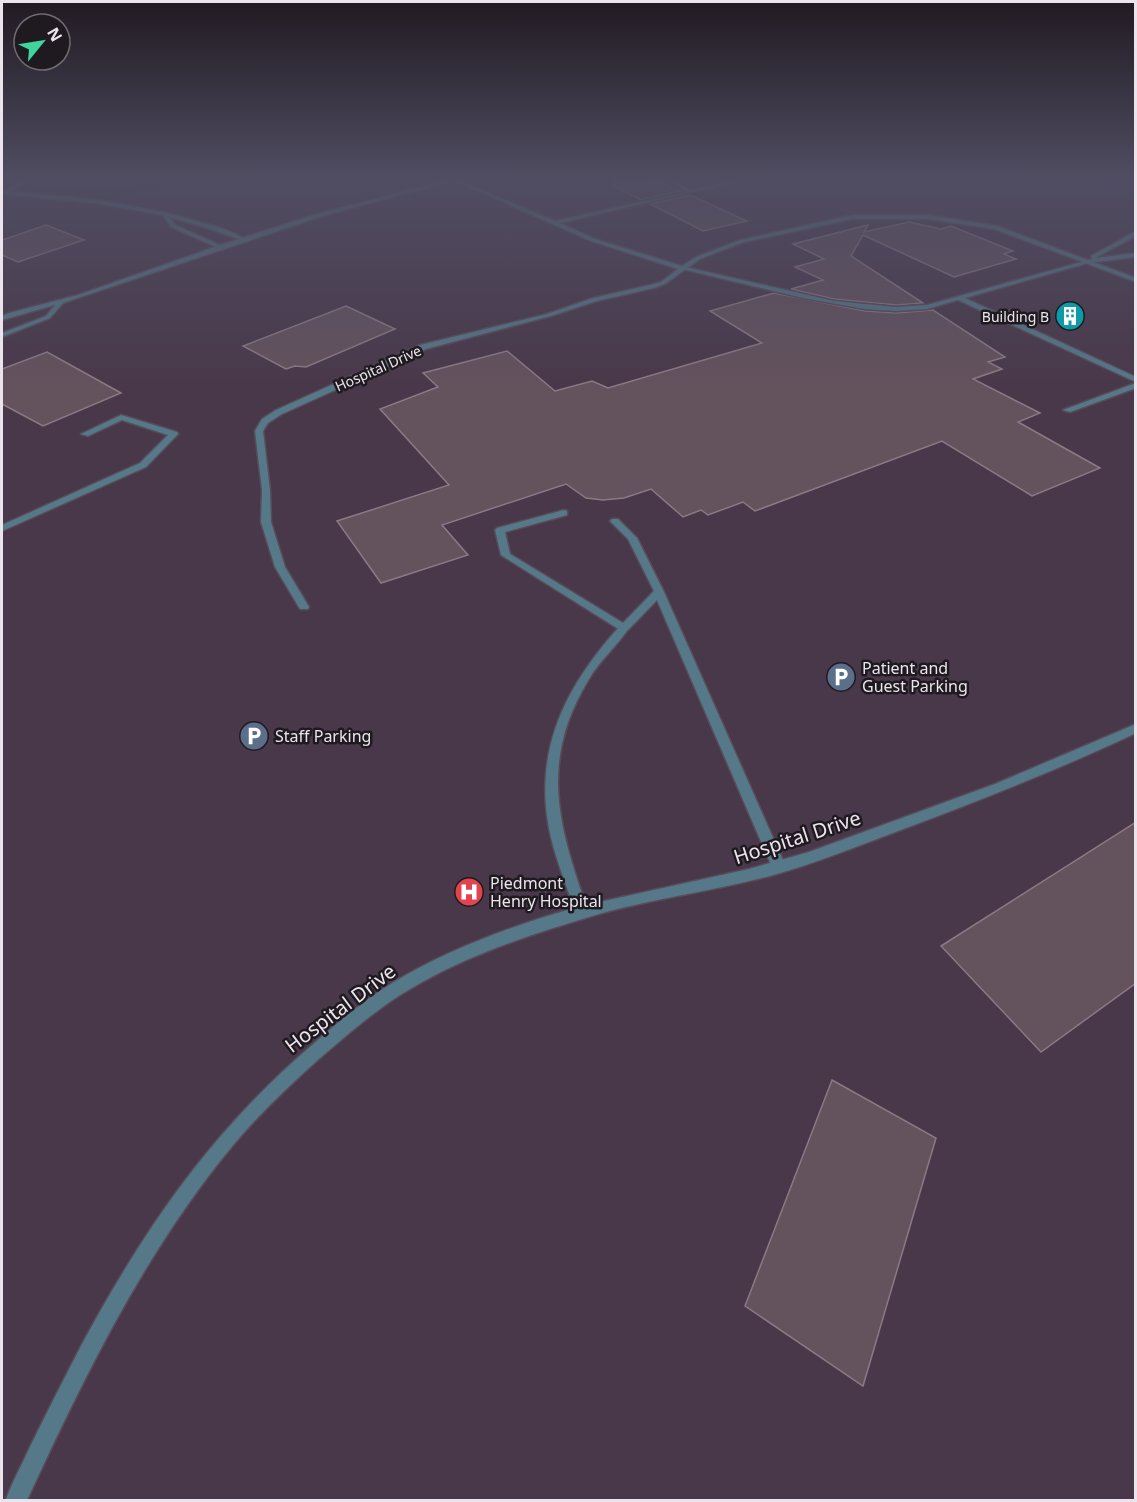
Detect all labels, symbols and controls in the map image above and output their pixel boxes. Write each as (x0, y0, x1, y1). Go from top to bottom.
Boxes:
north arrow (12, 12, 72, 72)
text: N (42, 23, 68, 46)
building icon: Building B (1054, 300, 1086, 332)
place label: Building B (982, 307, 1049, 326)
street label: Hospital Drive (332, 340, 424, 396)
place label: Patient and Guest Parking (862, 657, 968, 697)
parking icon: Patient and Guest Parking (825, 661, 857, 693)
parking icon: Staff Parking (238, 720, 270, 752)
place label: Staff Parking (275, 725, 371, 747)
street label: Hospital Drive (730, 804, 864, 870)
place label: Piedmont Henry Hospital (490, 872, 602, 912)
hospital icon: Piedmont Henry Hospital (453, 876, 485, 908)
street label: Hospital Drive (279, 957, 401, 1059)

